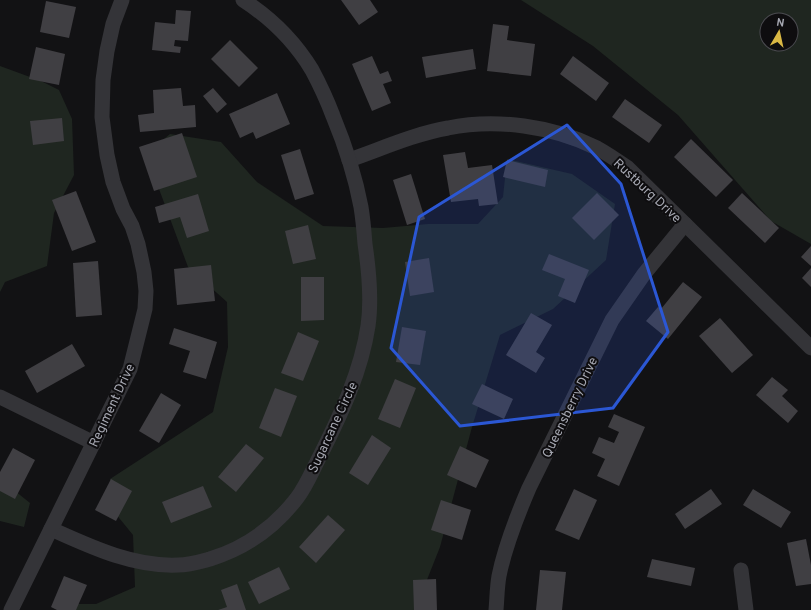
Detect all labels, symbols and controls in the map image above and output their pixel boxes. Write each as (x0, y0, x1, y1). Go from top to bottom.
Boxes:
north arrow (759, 12, 799, 52)
text: N (775, 16, 785, 31)
street label: Rustburg Drive (609, 156, 684, 227)
street label: Queensberry Drive (539, 355, 602, 461)
street label: Regiment Drive (86, 361, 139, 450)
street label: Sugarcane Circle (306, 380, 362, 476)

